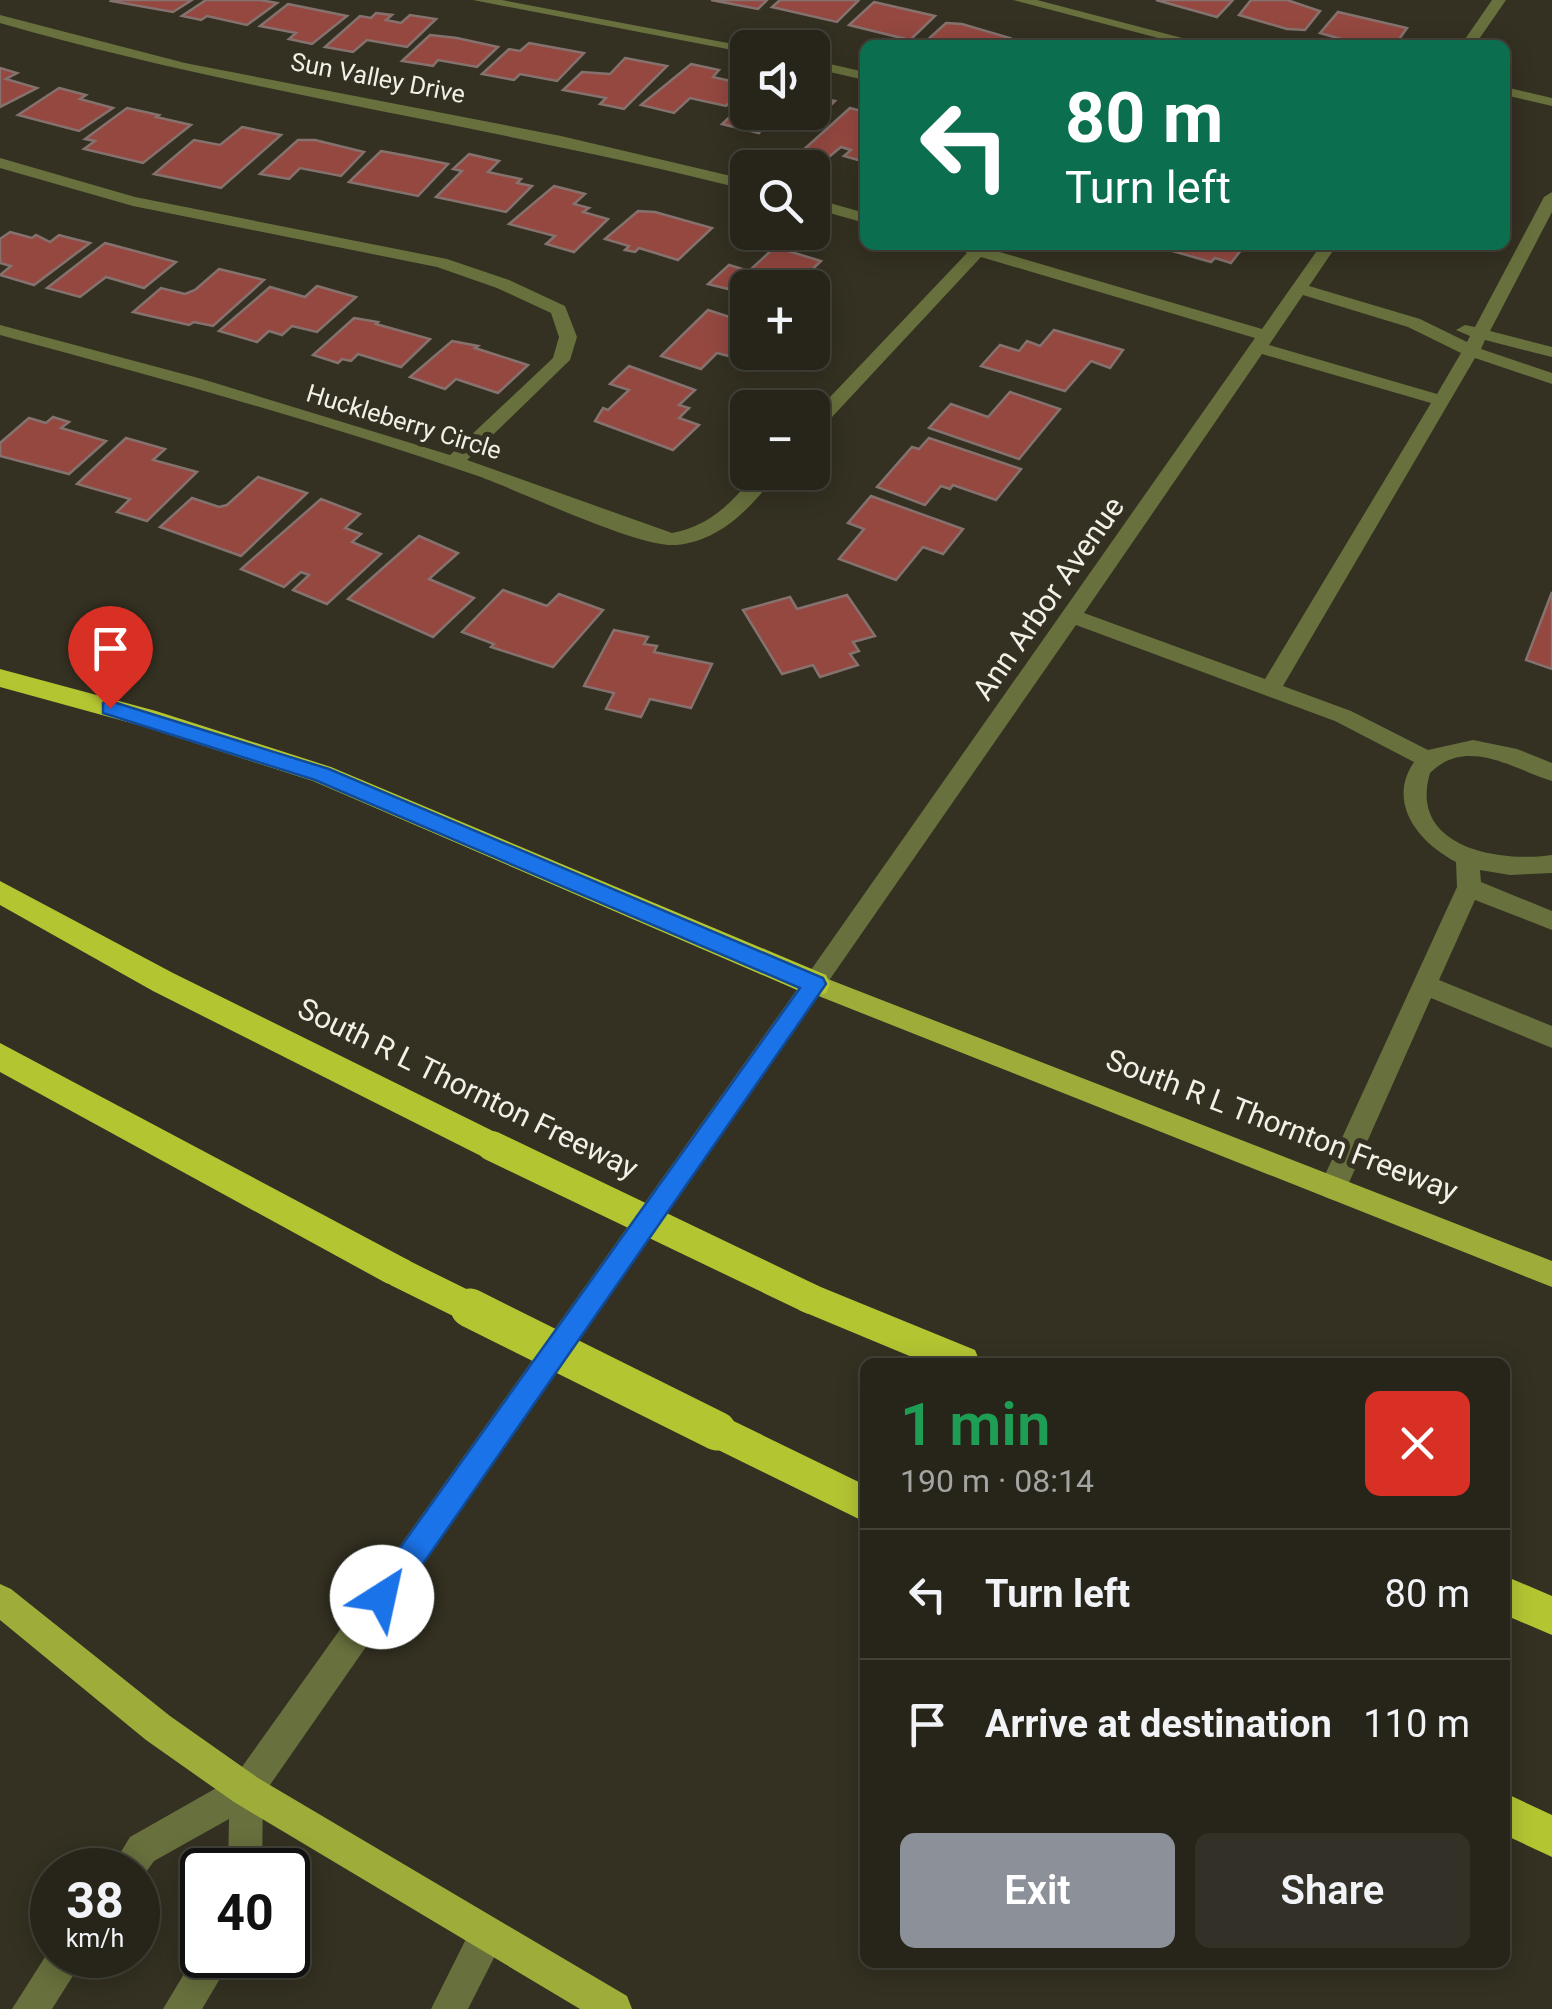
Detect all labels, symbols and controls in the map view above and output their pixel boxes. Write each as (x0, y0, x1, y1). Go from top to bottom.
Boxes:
map controls (730, 30, 830, 490)
button: sound (730, 30, 830, 130)
street label: Sun Valley Drive (288, 47, 468, 109)
text: 80 m (1065, 77, 1223, 159)
icon: left (900, 80, 1030, 210)
button: search (730, 150, 830, 250)
text: Turn left (1065, 161, 1231, 214)
button: + (730, 270, 830, 370)
street label: Huckleberry Circle (303, 379, 505, 465)
button: − (730, 390, 830, 490)
street label: Ann Arbor Avenue (965, 490, 1131, 706)
pin (68, 606, 153, 709)
icon: arrive (83, 621, 138, 676)
street label: South R L Thornton Freeway (292, 990, 644, 1186)
street label: South R L Thornton Freeway (1101, 1042, 1463, 1208)
text: 1 min (900, 1389, 1050, 1460)
button: close (1365, 1391, 1470, 1496)
text: 190 m · 08:14 (900, 1462, 1094, 1500)
position arrow (330, 1545, 434, 1649)
icon: left (900, 1567, 955, 1622)
text: Turn left (985, 1572, 1130, 1616)
text: 80 m (1385, 1572, 1470, 1616)
icon: arrive (900, 1697, 955, 1752)
text: Arrive at destination (985, 1702, 1332, 1746)
text: 110 m (1363, 1702, 1470, 1746)
button: Exit (900, 1833, 1175, 1948)
button: Share (1195, 1833, 1470, 1948)
speed limit sign: 40 (180, 1848, 310, 1978)
text: 38 (66, 1872, 124, 1930)
text: km/h (66, 1924, 124, 1953)

